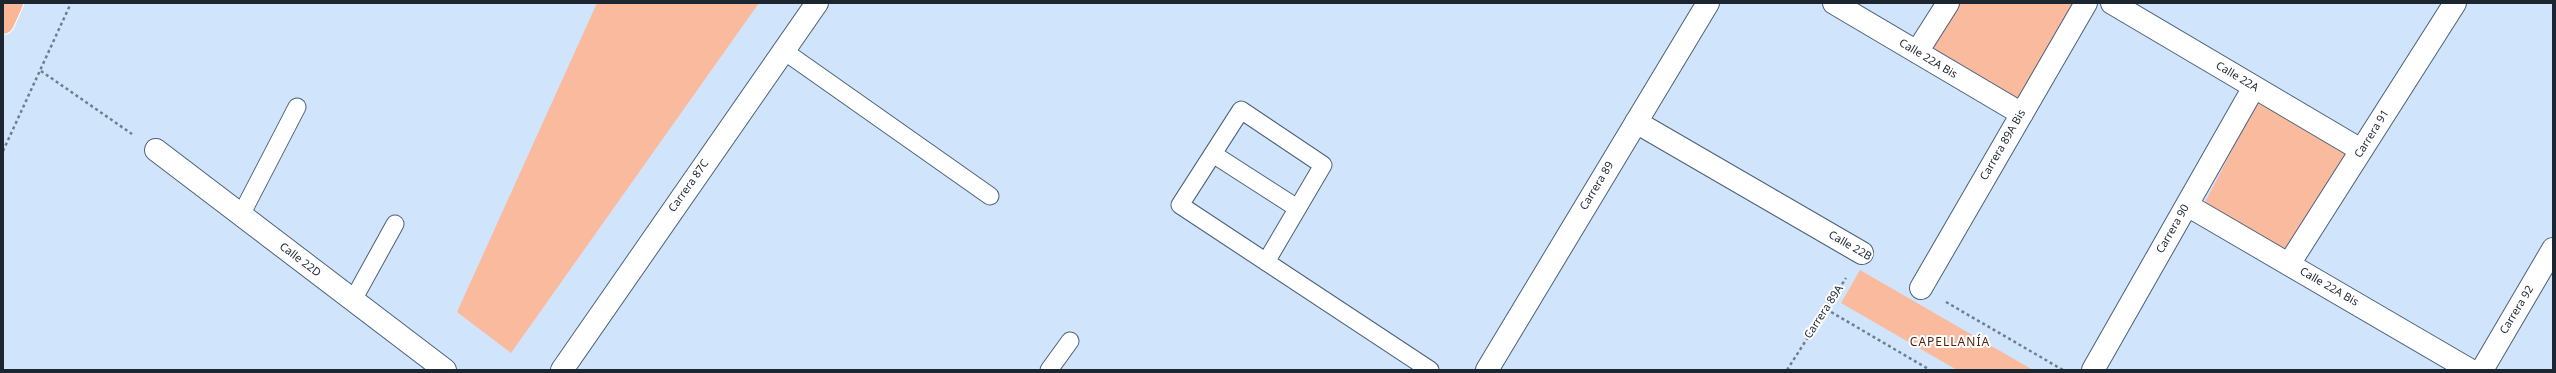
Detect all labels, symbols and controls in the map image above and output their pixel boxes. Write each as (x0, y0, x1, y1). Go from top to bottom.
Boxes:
street label: Calle 22A Bis (1896, 36, 1960, 82)
street label: Calle 22A (2213, 59, 2261, 95)
street label: Carrera 89A Bis (1977, 107, 2029, 183)
street label: Carrera 91 (2352, 108, 2392, 160)
street label: Carrera 87C (666, 157, 712, 215)
street label: Carrera 89 (1577, 159, 1617, 213)
street label: Carrera 90 (2154, 202, 2192, 256)
street label: Calle 22B (1826, 228, 1874, 264)
street label: Calle 22D (277, 240, 323, 280)
street label: Calle 22A Bis (2297, 265, 2361, 309)
street label: Carrera 89A (1802, 283, 1846, 341)
street label: Carrera 92 (2497, 283, 2537, 337)
district label: CAPELLANÍA (1910, 336, 1990, 350)

